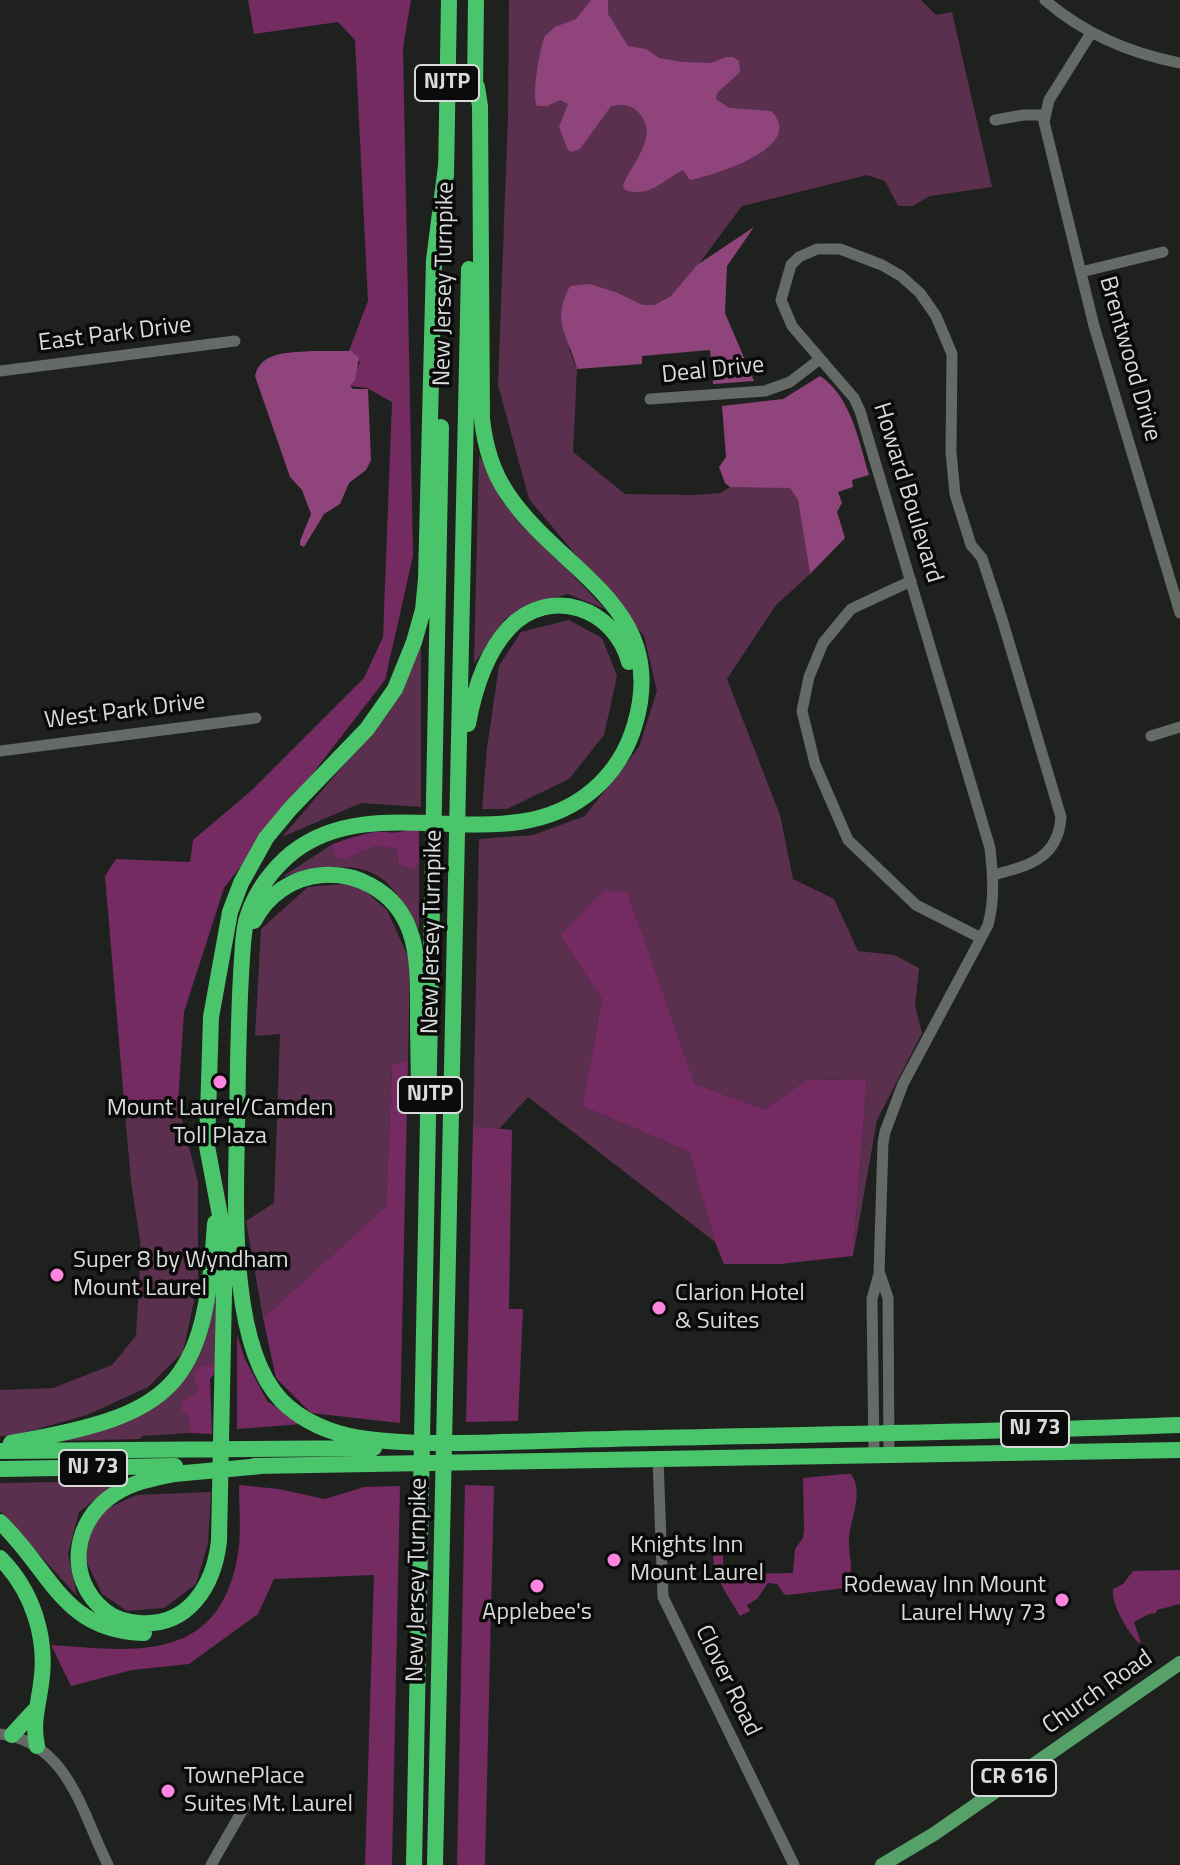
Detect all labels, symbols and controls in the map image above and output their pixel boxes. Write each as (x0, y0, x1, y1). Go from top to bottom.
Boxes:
road number: NJTP (415, 65, 479, 101)
street label: New Jersey Turnpike (429, 182, 461, 386)
street label: Brentwood Drive (1092, 273, 1166, 445)
street label: East Park Drive (37, 311, 193, 359)
street label: Deal Drive (660, 351, 766, 391)
street label: Howard Boulevard (866, 400, 948, 586)
street label: West Park Drive (43, 688, 207, 736)
street label: New Jersey Turnpike (417, 830, 449, 1034)
marker: Mount Laurel/Camden Toll Plaza (211, 1073, 229, 1091)
road number: NJTP (398, 1077, 462, 1113)
place label: Mount Laurel/Camden Toll Plaza (107, 1095, 333, 1151)
place label: Super 8 by Wyndham Mount Laurel (73, 1247, 289, 1303)
marker: Super 8 by Wyndham Mount Laurel (48, 1266, 66, 1284)
place label: Clarion Hotel & Suites (675, 1280, 805, 1336)
marker: Clarion Hotel & Suites (650, 1299, 668, 1317)
road number: NJ 73 (1001, 1411, 1069, 1447)
road number: NJ 73 (59, 1450, 127, 1486)
street label: New Jersey Turnpike (402, 1478, 434, 1682)
place label: Knights Inn Mount Laurel (630, 1532, 764, 1588)
marker: Knights Inn Mount Laurel (605, 1551, 623, 1569)
place label: Rodeway Inn Mount Laurel Hwy 73 (843, 1572, 1046, 1628)
marker: Applebee's (528, 1577, 546, 1595)
marker: Rodeway Inn Mount Laurel Hwy 73 (1053, 1591, 1071, 1609)
place label: Applebee's (482, 1599, 592, 1627)
street label: Clover Road (688, 1621, 766, 1741)
street label: Church Road (1038, 1645, 1158, 1741)
road number: CR 616 (972, 1760, 1056, 1796)
place label: TownePlace Suites Mt. Laurel (184, 1763, 353, 1819)
marker: TownePlace Suites Mt. Laurel (159, 1782, 177, 1800)

